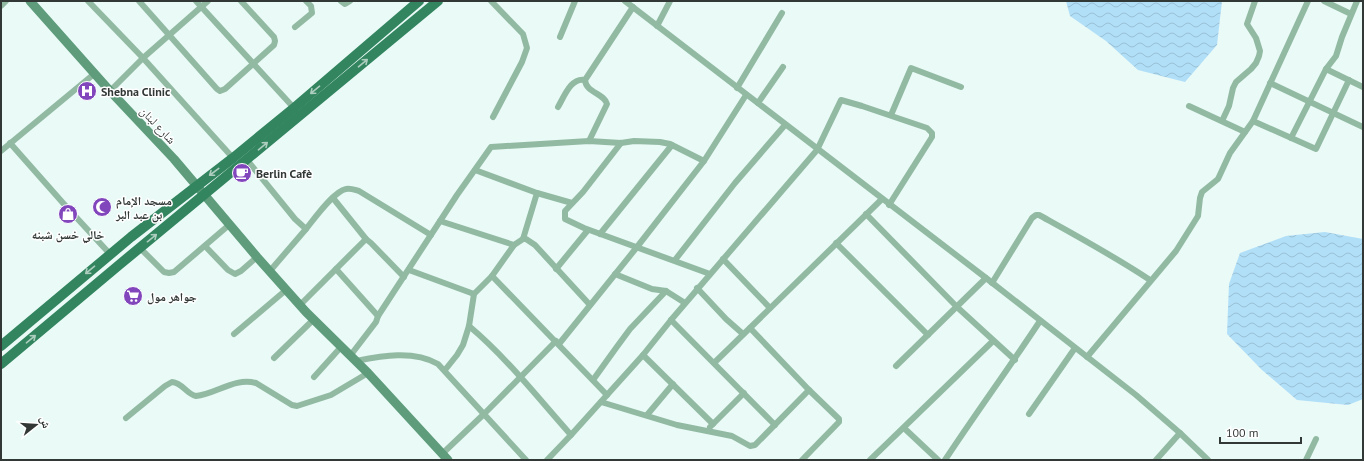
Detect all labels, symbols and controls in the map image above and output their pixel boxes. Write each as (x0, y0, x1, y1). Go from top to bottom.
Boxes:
one-way arrow (358, 59, 369, 68)
hospital icon: Shebna Clinic (76, 80, 98, 102)
place label: Shebna Clinic (101, 84, 170, 99)
one-way arrow (309, 86, 320, 95)
street label: شارع لبنان (136, 103, 179, 148)
one-way arrow (258, 142, 269, 151)
cafe icon: Berlin Cafè (231, 162, 253, 184)
place label: Berlin Cafè (256, 166, 312, 181)
one-way arrow (208, 168, 219, 176)
place label: مسجد الإمام بن عبد البر (115, 193, 172, 223)
mosque icon: مسجد الإمام بن عبد البر (91, 196, 113, 218)
shop icon: خالي خسن شبنه (57, 203, 79, 225)
place label: خالي خسن شبنه (32, 227, 104, 244)
one-way arrow (146, 233, 157, 242)
one-way arrow (85, 266, 95, 275)
supermarket icon: جواهر مول (122, 285, 144, 307)
place label: جواهر مول (147, 289, 197, 305)
one-way arrow (26, 335, 36, 344)
north arrow (16, 405, 56, 445)
text: ش (36, 414, 54, 430)
scale bar (1220, 419, 1301, 445)
text: 100 m (1226, 425, 1259, 440)

